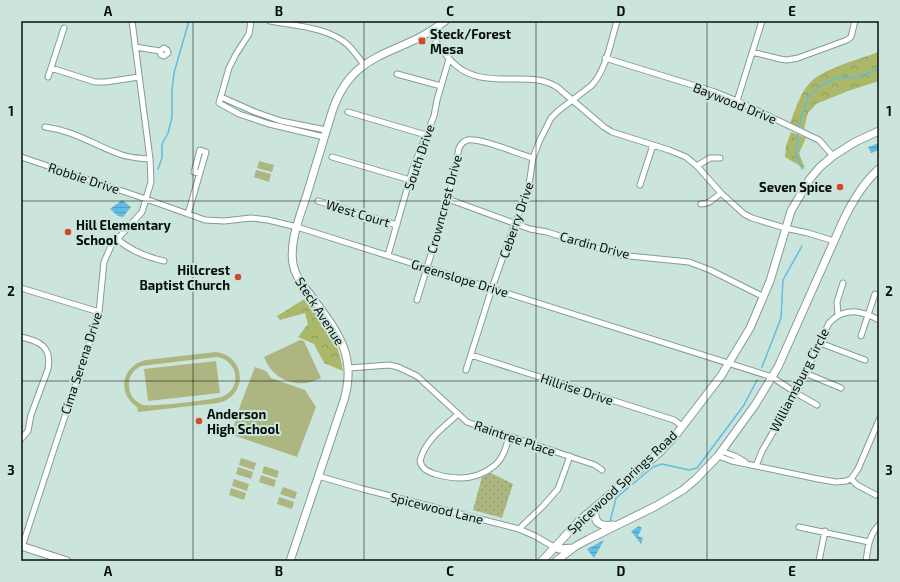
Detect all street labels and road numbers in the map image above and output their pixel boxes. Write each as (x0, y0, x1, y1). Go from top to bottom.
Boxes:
street label: Baywood Drive (691, 79, 779, 127)
street label: South Drive (400, 122, 438, 192)
street label: Crowncrest Drive (423, 153, 465, 255)
street label: Robbie Drive (46, 159, 122, 197)
street label: Ceberry Drive (495, 180, 537, 260)
street label: West Court (324, 196, 392, 230)
street label: Cardin Drive (558, 228, 632, 262)
street label: Greenslope Drive (409, 256, 511, 300)
street label: Steck Avenue (292, 274, 348, 348)
street label: Cima Serena Drive (57, 310, 105, 416)
street label: Williamsburg Circle (766, 325, 832, 435)
street label: Hillrise Drive (539, 370, 615, 408)
street label: Raintree Place (472, 417, 558, 459)
street label: Spicewood Springs Road (564, 427, 680, 537)
street label: Spicewood Lane (389, 489, 485, 527)

